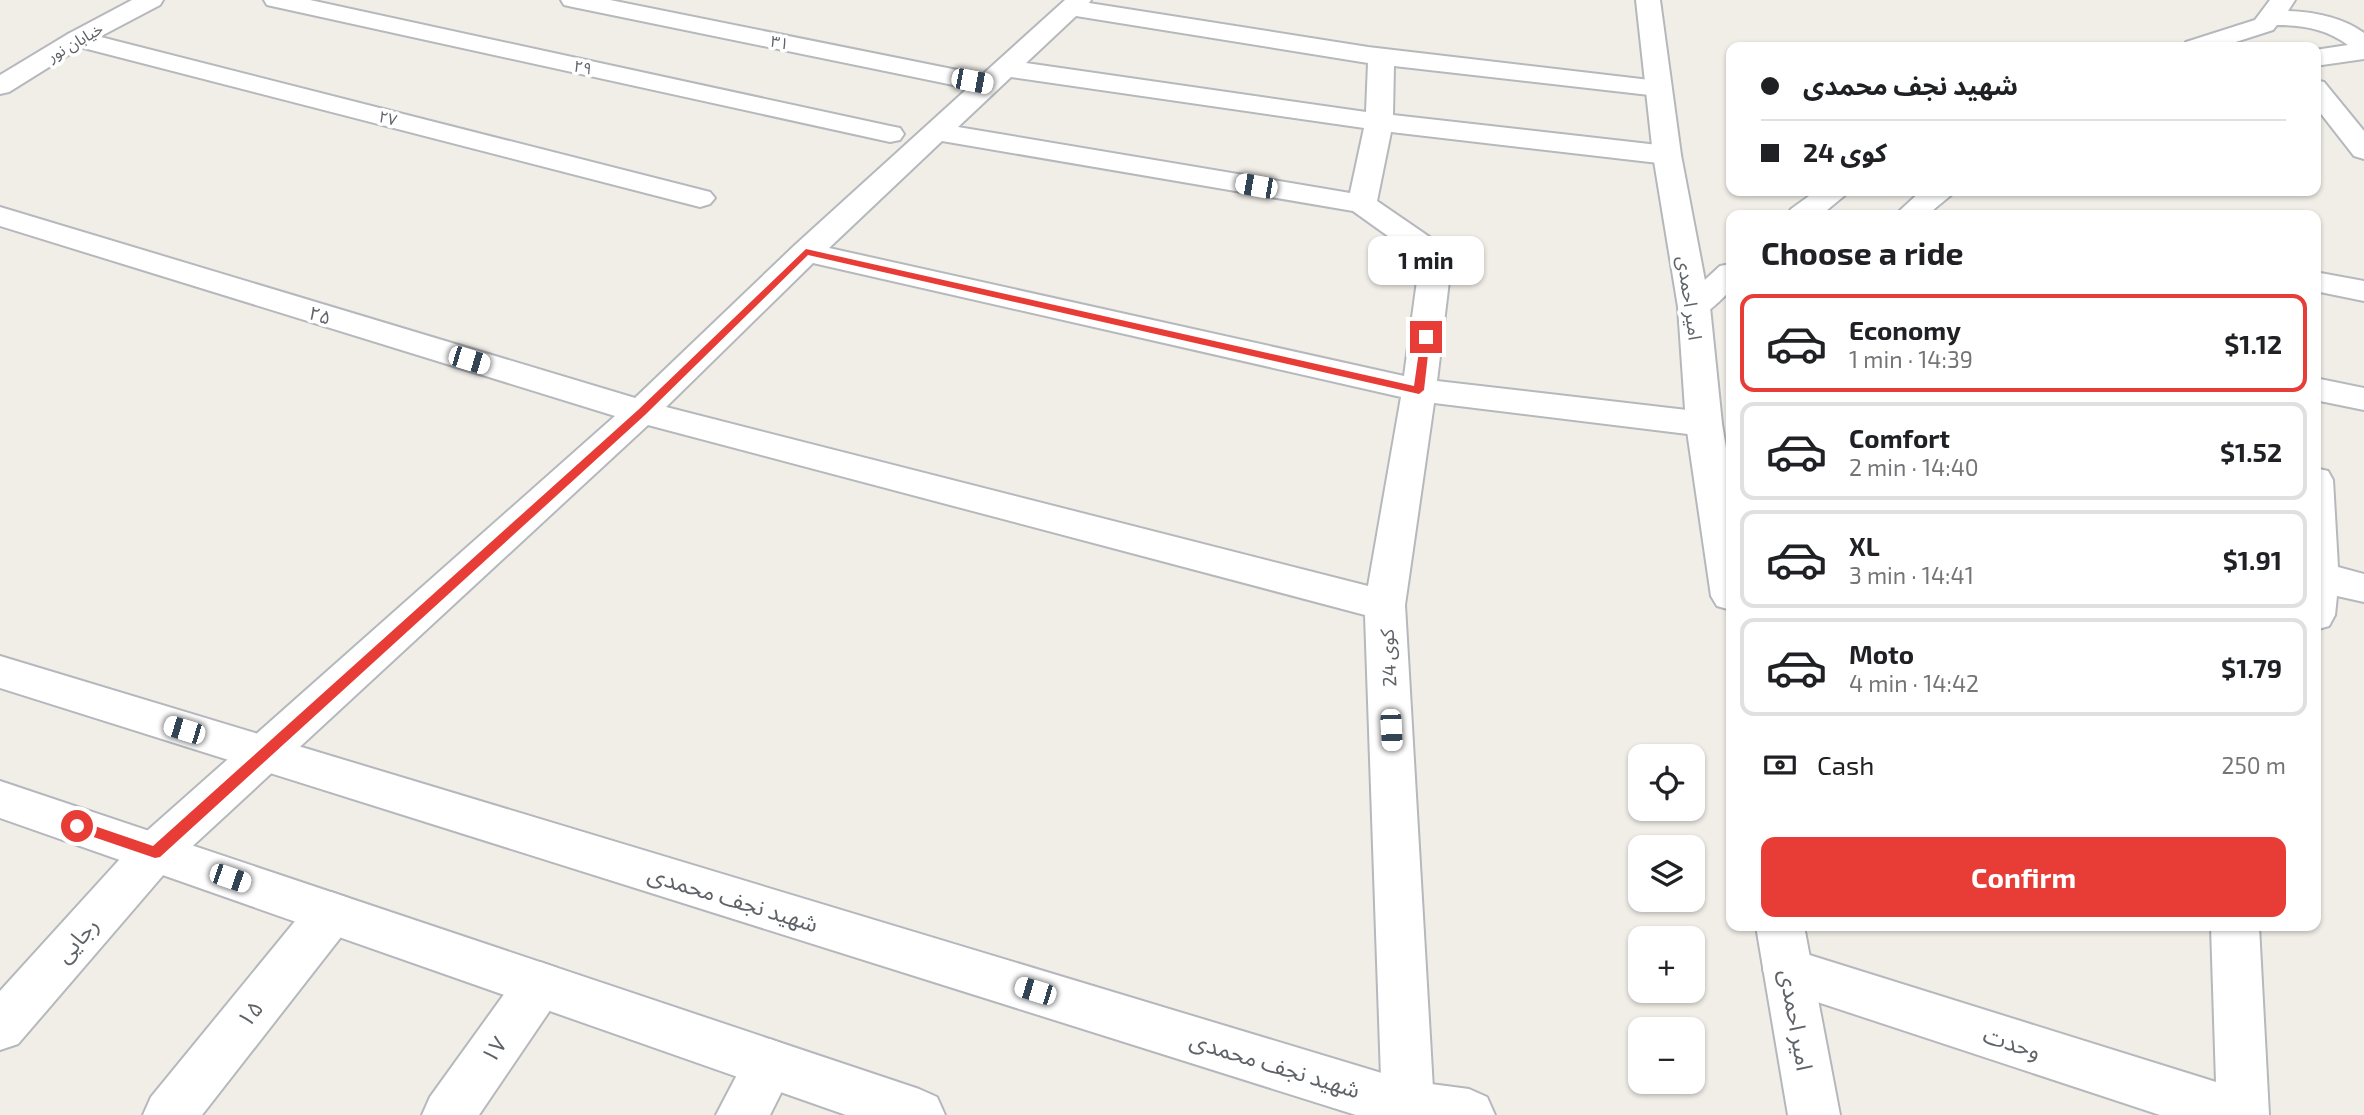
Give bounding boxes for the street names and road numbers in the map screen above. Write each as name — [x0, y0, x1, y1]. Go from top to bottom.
street label: خیابان نور — [43, 18, 107, 66]
street label: ۳۱ — [769, 30, 791, 53]
street label: ۲۹ — [572, 55, 594, 78]
street label: ۲۷ — [377, 106, 399, 129]
street label: امیر احمدی — [1672, 254, 1708, 342]
street label: ۲۵ — [306, 300, 334, 329]
street label: کوی 24 — [1374, 627, 1401, 688]
street label: شهید نجف محمدی — [645, 859, 822, 937]
street label: رجایی — [49, 911, 105, 969]
street label: امیر احمدی — [1773, 967, 1820, 1073]
street label: ۱۵ — [230, 994, 268, 1032]
street label: وحدت — [1980, 1020, 2045, 1065]
street label: شهید نجف محمدی — [1187, 1025, 1364, 1103]
street label: ۱۷ — [474, 1031, 512, 1068]

